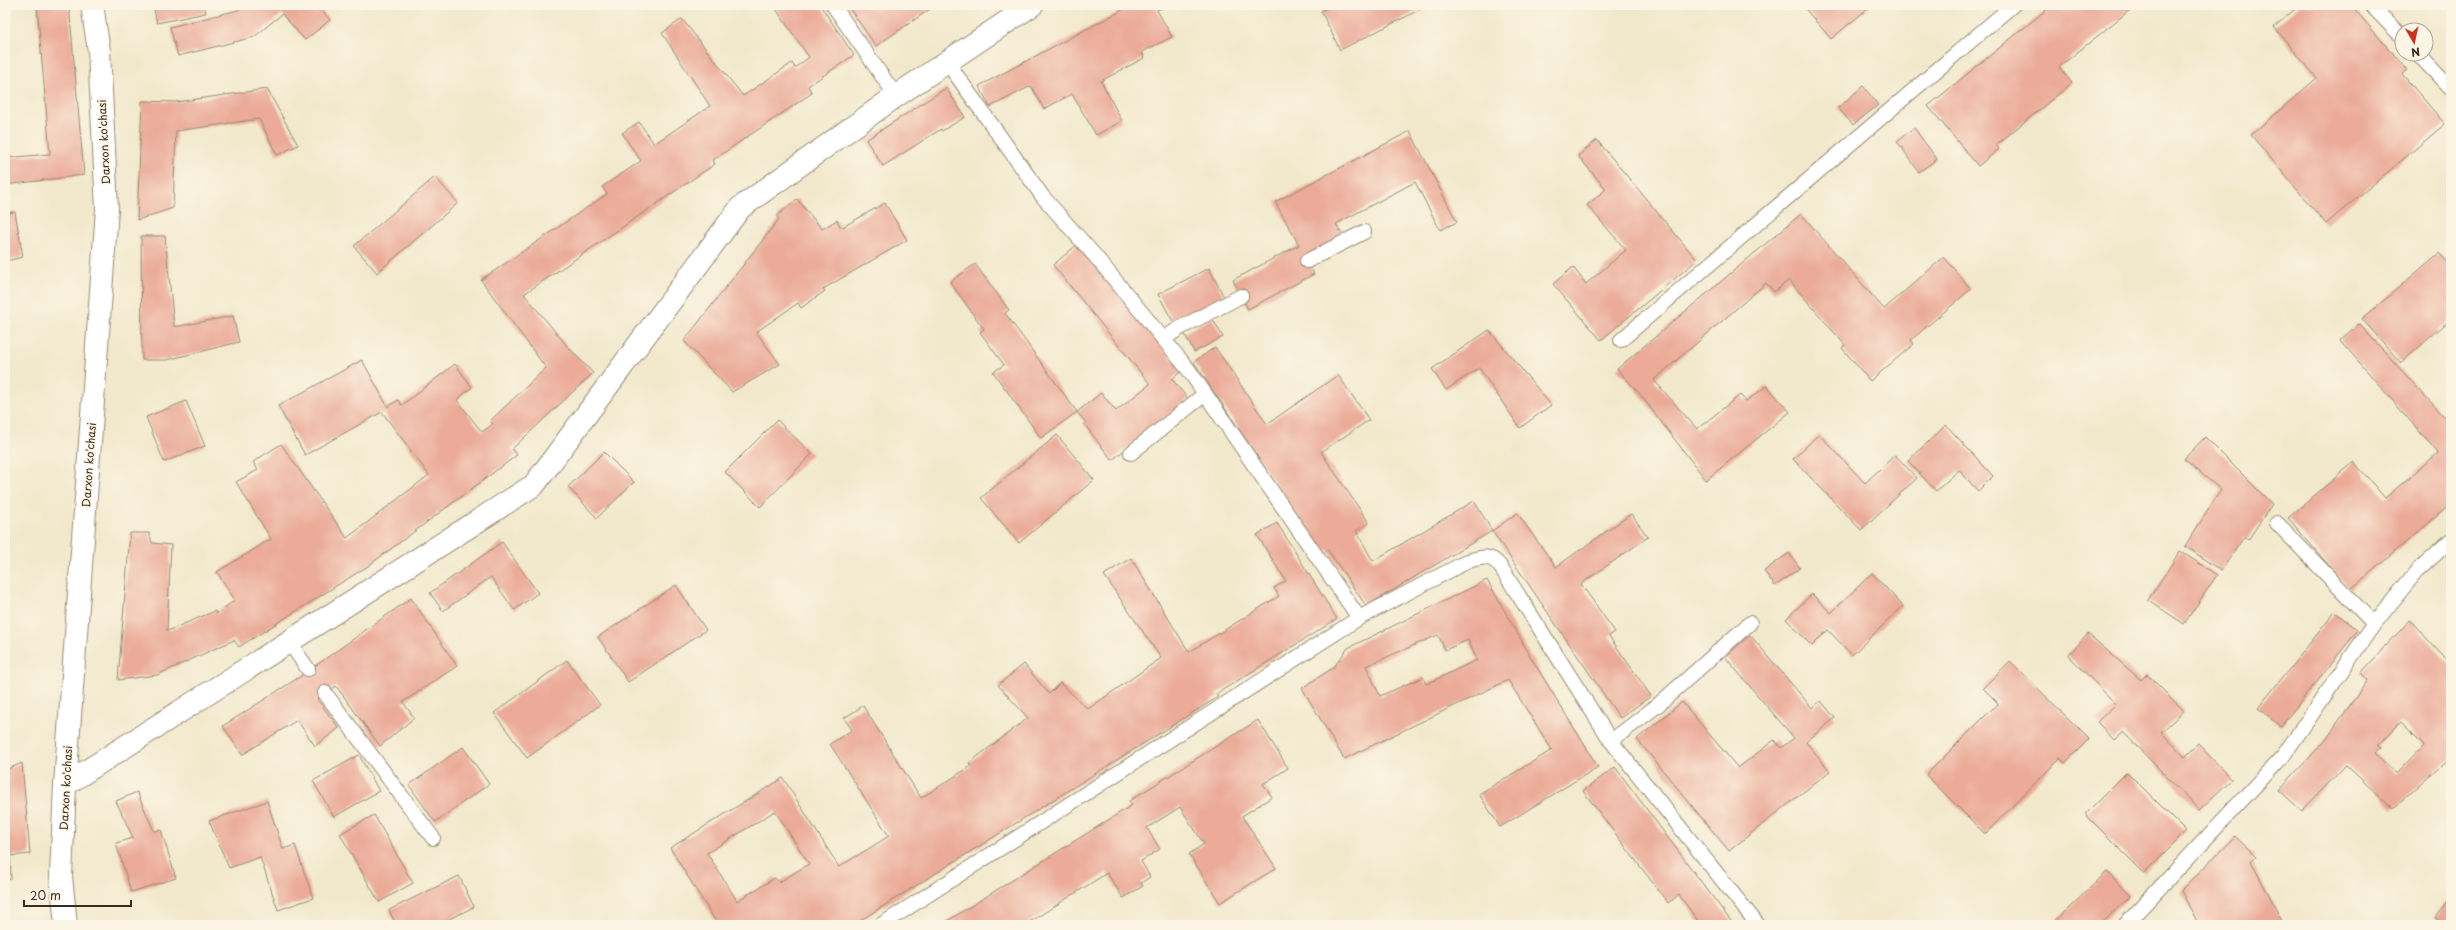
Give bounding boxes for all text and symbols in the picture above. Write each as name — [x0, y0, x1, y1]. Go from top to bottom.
north arrow — [2394, 22, 2434, 62]
text: N — [2410, 43, 2421, 61]
street label: Darxon ko'chasi — [93, 99, 114, 185]
street label: Darxon ko'chasi — [77, 422, 100, 508]
street label: Darxon ko'chasi — [55, 745, 76, 831]
scale bar — [24, 882, 131, 908]
text: 20 m — [30, 886, 61, 904]

